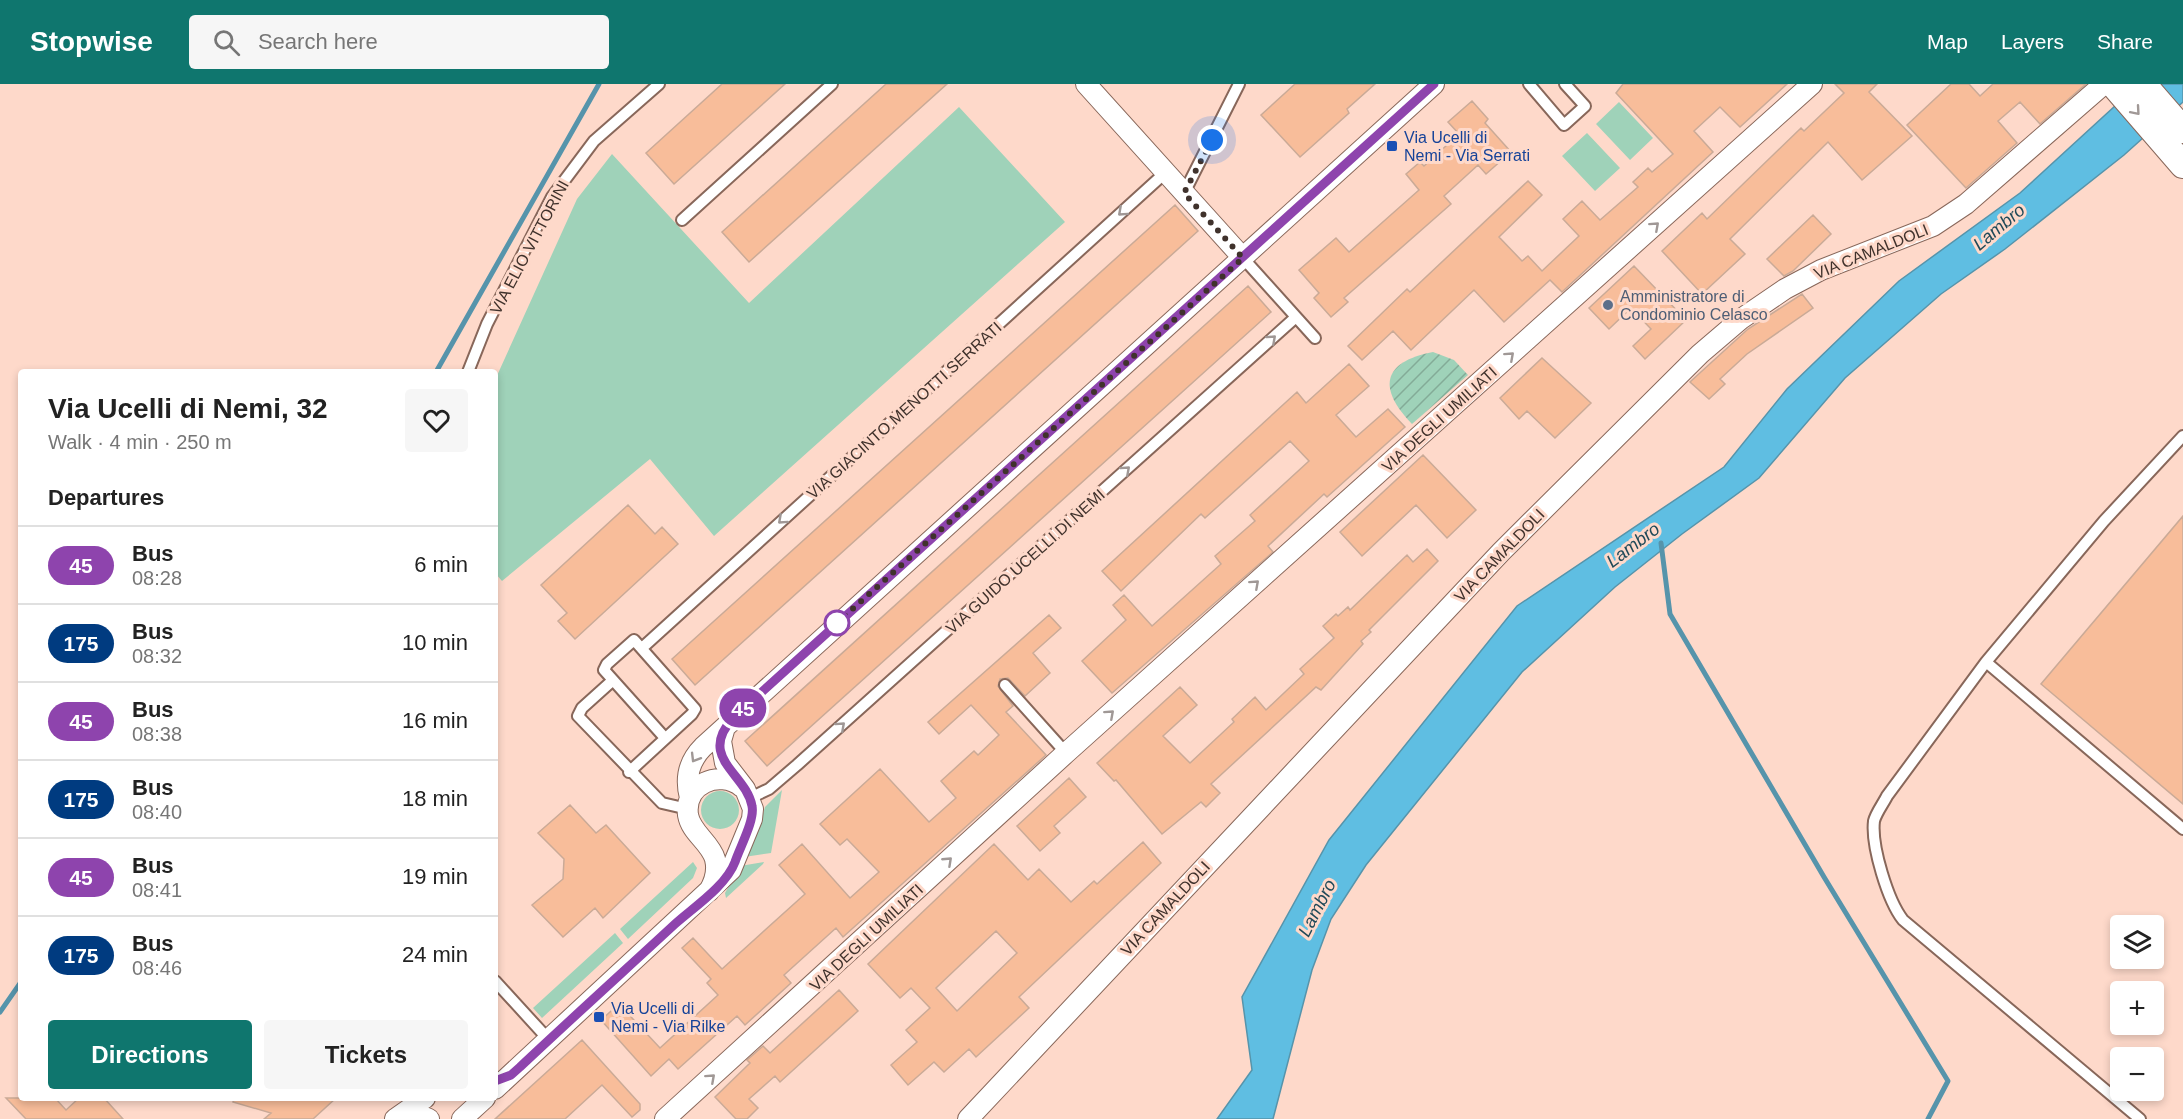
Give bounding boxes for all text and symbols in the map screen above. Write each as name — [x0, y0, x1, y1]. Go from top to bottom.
search box — [189, 15, 609, 69]
text: Stopwise — [30, 26, 153, 57]
icon: search — [210, 26, 243, 59]
text: Search here — [258, 29, 378, 54]
text: Map — [1927, 30, 1968, 53]
text: Layers — [2001, 30, 2064, 53]
text: Share — [2097, 30, 2153, 53]
one-way arrow — [2129, 104, 2140, 114]
your location — [1197, 125, 1227, 155]
place label: Via Ucelli di Nemi - Via Serrati — [1404, 129, 1530, 164]
marker: Via Ucelli di Nemi - Via Serrati — [1385, 139, 1399, 153]
street label: VIA ELIO VITTORINI — [487, 177, 572, 317]
water label: Lambro — [1969, 200, 2029, 254]
one-way arrow — [1118, 205, 1129, 216]
street label: VIA CAMALDOLI — [1812, 221, 1931, 282]
one-way arrow — [1648, 222, 1659, 233]
place label: Amministratore di Condominio Celasco — [1620, 288, 1768, 323]
marker: Amministratore di Condominio Celasco — [1601, 298, 1615, 312]
street label: VIA GIACINTO MENOTTI SERRATI — [804, 319, 1005, 502]
one-way arrow — [1265, 335, 1275, 346]
one-way arrow — [1503, 352, 1513, 363]
street label: VIA DEGLI UMILIATI — [1379, 363, 1500, 475]
button: heart — [405, 389, 468, 452]
text: Via Ucelli di Nemi, 32 — [48, 393, 328, 424]
text: Walk · 4 min · 250 m — [48, 431, 232, 453]
one-way arrow — [1120, 466, 1130, 477]
text: Departures — [48, 485, 164, 510]
street label: VIA GUIDO UCELLI DI NEMI — [943, 486, 1108, 637]
street label: VIA CAMALDOLI — [1451, 506, 1548, 605]
one-way arrow — [778, 513, 789, 524]
water label: Lambro — [1603, 519, 1663, 571]
text: Bus — [132, 541, 174, 566]
text: 6 min — [414, 552, 468, 577]
text: 45 — [69, 554, 93, 577]
text: 08:28 — [132, 567, 182, 589]
one-way arrow — [1248, 580, 1259, 591]
unlabelled marker — [824, 610, 850, 636]
text: Bus — [132, 619, 174, 644]
text: 10 min — [402, 630, 468, 655]
text: 175 — [63, 632, 99, 655]
text: 08:32 — [132, 645, 182, 667]
line badge: 45 — [716, 688, 770, 728]
text: Bus — [132, 697, 174, 722]
text: 45 — [731, 697, 755, 720]
text: 16 min — [402, 708, 468, 733]
text: 45 — [69, 710, 93, 733]
one-way arrow — [1103, 710, 1113, 721]
one-way arrow — [834, 722, 844, 733]
text: 08:38 — [132, 723, 182, 745]
one-way arrow — [691, 752, 703, 762]
text: Bus — [132, 775, 174, 800]
text: 18 min — [402, 786, 468, 811]
text: 175 — [63, 788, 99, 811]
text: 08:40 — [132, 801, 182, 823]
text: Bus — [132, 853, 174, 878]
one-way arrow — [941, 858, 952, 869]
street label: VIA CAMALDOLI — [1118, 858, 1213, 959]
text: 19 min — [402, 864, 468, 889]
text: 45 — [69, 866, 93, 889]
water label: Lambro — [1294, 876, 1340, 940]
text: 08:41 — [132, 879, 182, 901]
street label: VIA DEGLI UMILIATI — [806, 881, 926, 994]
map controls — [2110, 915, 2164, 1101]
button: layers — [2110, 915, 2164, 969]
text: Bus — [132, 931, 174, 956]
text: 24 min — [402, 942, 468, 967]
text: 175 — [63, 944, 99, 967]
text: 08:46 — [132, 957, 182, 979]
button: + — [2110, 981, 2164, 1035]
place label: Via Ucelli di Nemi - Via Rilke — [611, 1000, 726, 1035]
marker: Via Ucelli di Nemi - Via Rilke — [592, 1010, 606, 1024]
button: Directions — [48, 1020, 252, 1089]
button: Tickets — [264, 1020, 468, 1089]
button: − — [2110, 1047, 2164, 1101]
one-way arrow — [704, 1074, 715, 1085]

